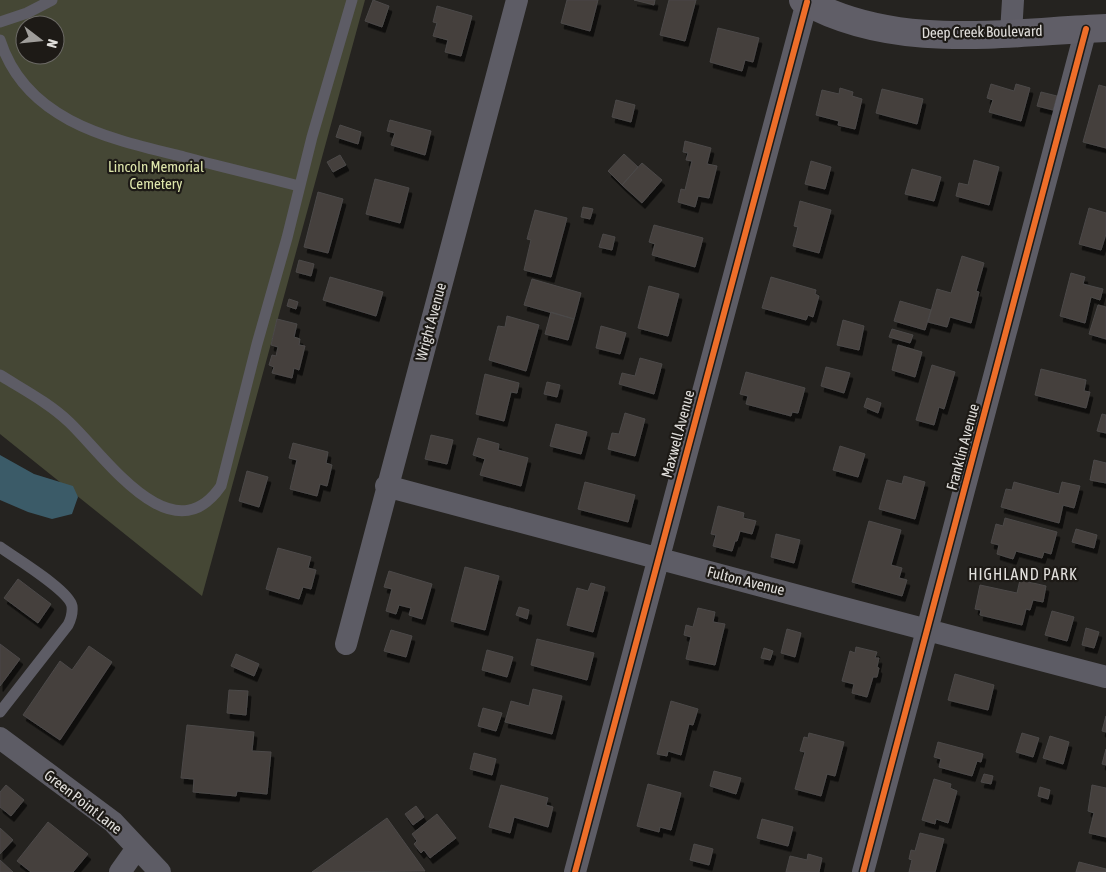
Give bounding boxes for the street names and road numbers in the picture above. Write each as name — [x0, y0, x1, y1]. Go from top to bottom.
street label: Deep Creek Boulevard — [921, 22, 1043, 41]
street label: Wright Avenue — [412, 281, 449, 363]
street label: Maxwell Avenue — [658, 388, 697, 480]
street label: Franklin Avenue — [943, 402, 982, 492]
street label: Fulton Avenue — [706, 563, 787, 598]
street label: Green Point Lane — [41, 766, 126, 837]

